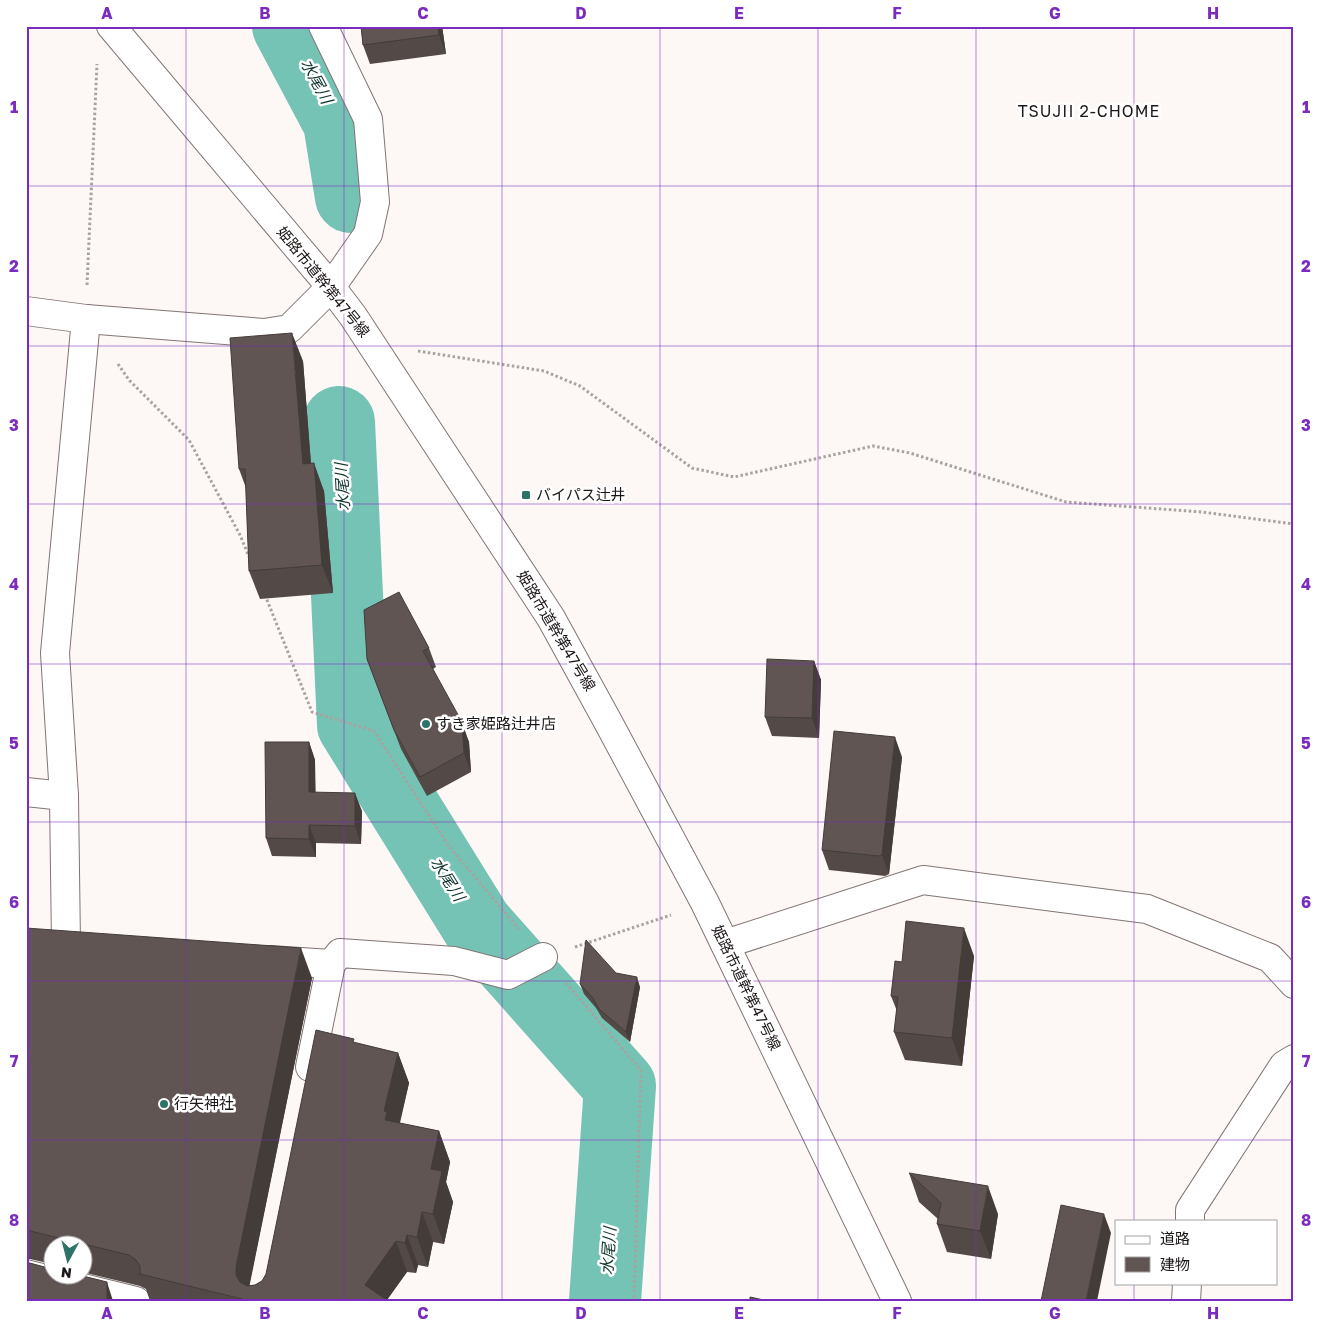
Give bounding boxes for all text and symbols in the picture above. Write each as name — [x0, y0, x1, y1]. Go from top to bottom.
text: A — [101, 3, 113, 23]
text: B — [259, 3, 271, 23]
text: C — [417, 3, 429, 23]
text: D — [575, 3, 587, 23]
text: E — [734, 3, 744, 23]
text: F — [892, 3, 902, 23]
text: G — [1049, 3, 1061, 23]
text: H — [1207, 3, 1219, 23]
water label: 水尾川 — [297, 55, 338, 109]
text: 1 — [10, 97, 18, 117]
text: 1 — [1302, 97, 1310, 117]
district label: TSUJII 2-CHOME — [1018, 101, 1160, 121]
street label: 姫路市道幹第47号線 — [274, 222, 374, 340]
text: 2 — [9, 256, 19, 276]
text: 2 — [1301, 256, 1311, 276]
text: 3 — [9, 415, 19, 435]
text: 3 — [1301, 415, 1311, 435]
water label: 水尾川 — [331, 461, 353, 511]
place label: バイパス辻井 — [536, 485, 626, 503]
marker: バイパス辻井 — [520, 489, 532, 501]
street label: 姫路市道幹第47号線 — [514, 567, 600, 694]
text: 4 — [9, 574, 19, 594]
text: 4 — [1301, 574, 1311, 594]
place label: すき家姫路辻井店 — [436, 714, 556, 732]
marker: すき家姫路辻井店 — [420, 718, 432, 730]
text: 5 — [9, 733, 19, 753]
text: 5 — [1301, 733, 1311, 753]
water label: 水尾川 — [427, 853, 470, 906]
text: 6 — [9, 892, 19, 912]
text: 6 — [1301, 892, 1311, 912]
street label: 姫路市道幹第47号線 — [709, 922, 785, 1053]
text: 7 — [10, 1051, 19, 1071]
text: 7 — [1302, 1051, 1311, 1071]
place label: 行矢神社 — [174, 1094, 234, 1112]
marker: 行矢神社 — [158, 1098, 170, 1110]
text: 8 — [9, 1210, 19, 1230]
text: 8 — [1301, 1210, 1311, 1230]
legend — [1115, 1220, 1278, 1284]
water label: 水尾川 — [596, 1224, 620, 1276]
text: 道路 — [1160, 1229, 1190, 1247]
north arrow — [42, 1234, 92, 1284]
text: 建物 — [1160, 1255, 1190, 1273]
text: N — [60, 1264, 73, 1282]
text: A — [101, 1303, 113, 1323]
text: B — [259, 1303, 271, 1323]
text: C — [417, 1303, 429, 1323]
text: D — [575, 1303, 587, 1323]
text: E — [734, 1303, 744, 1323]
text: F — [892, 1303, 902, 1323]
text: G — [1049, 1303, 1061, 1323]
text: H — [1207, 1303, 1219, 1323]

